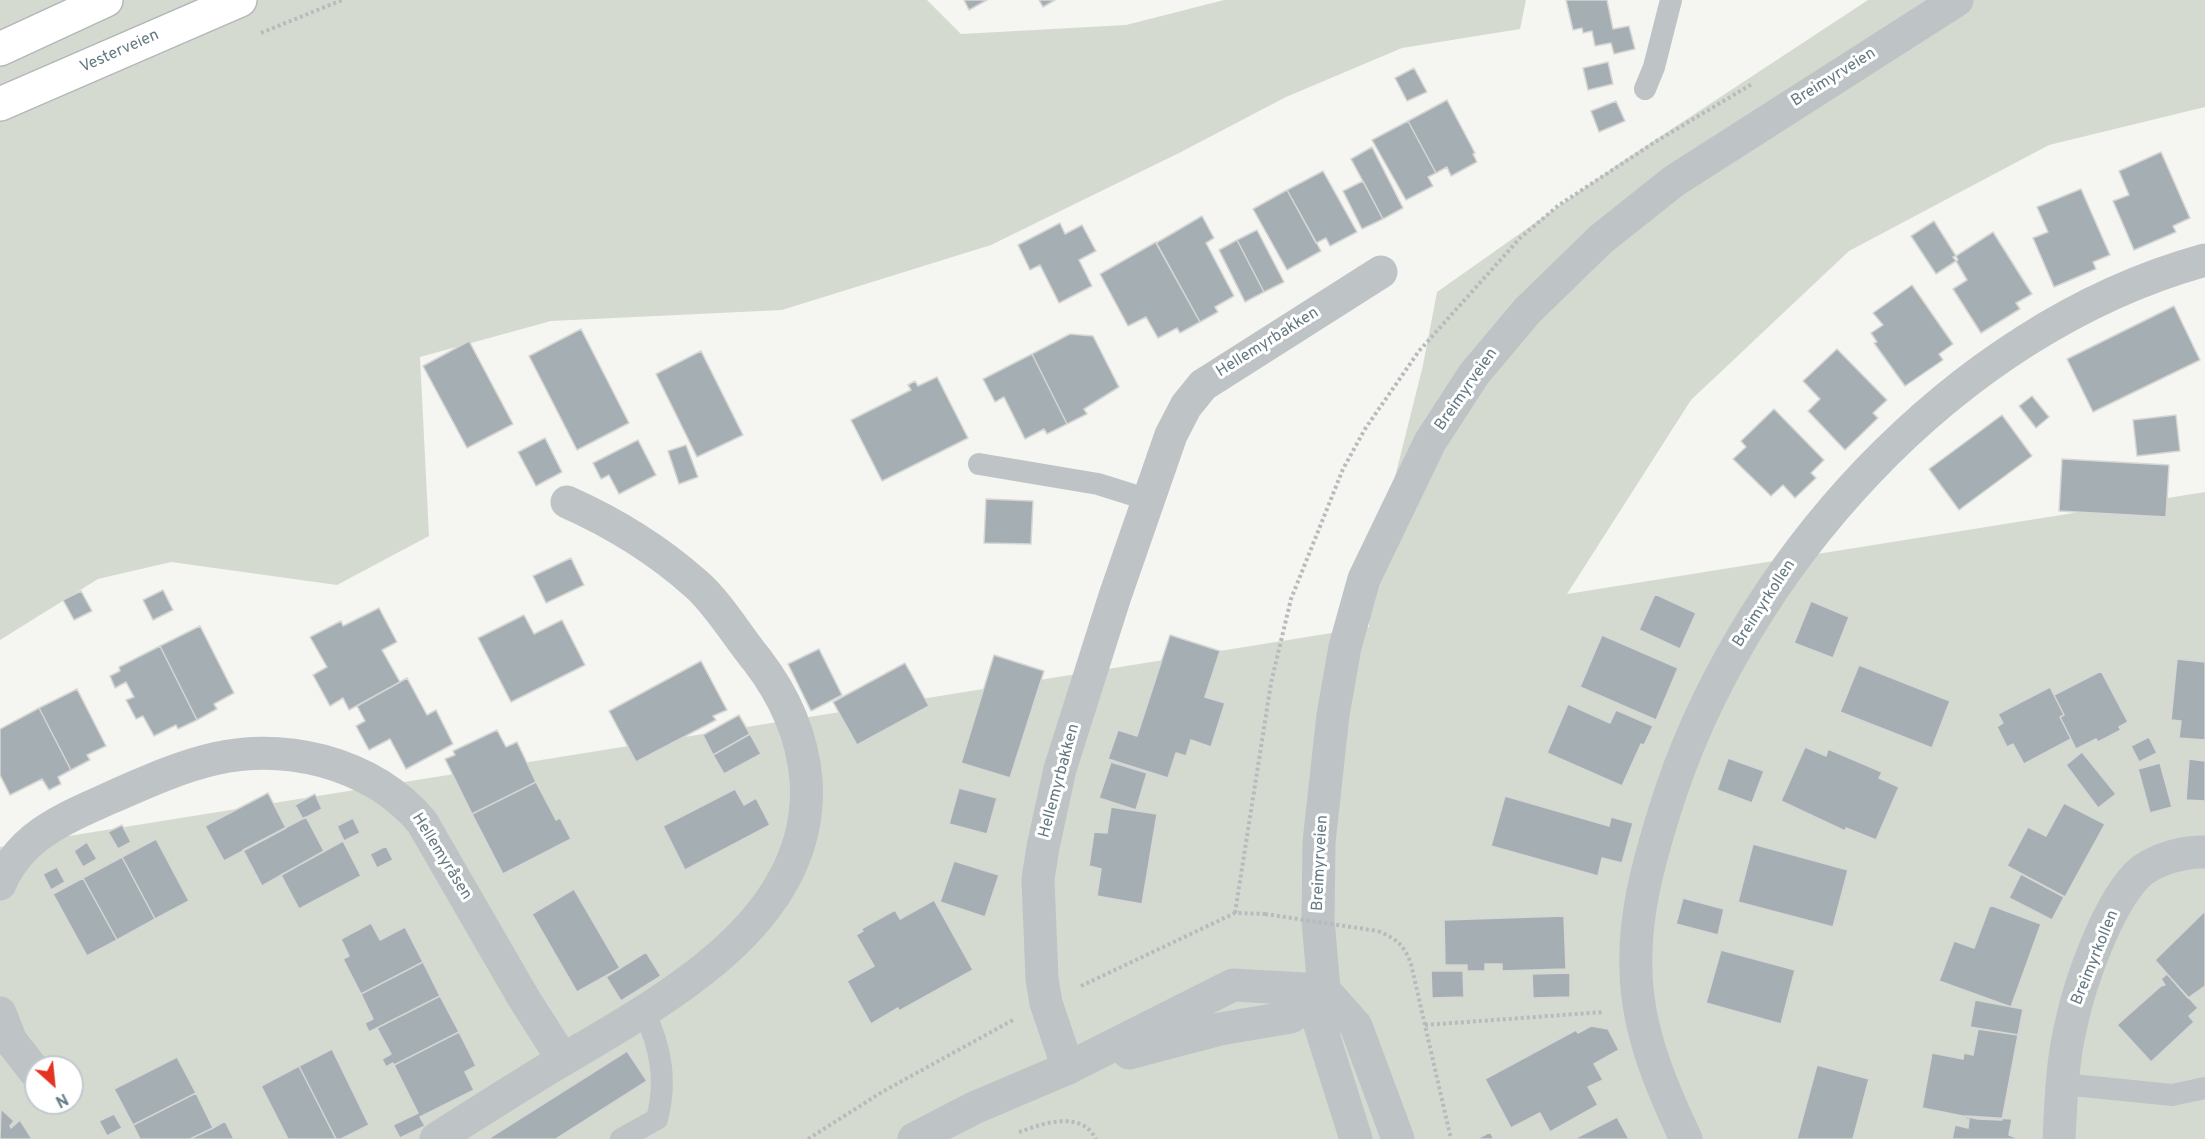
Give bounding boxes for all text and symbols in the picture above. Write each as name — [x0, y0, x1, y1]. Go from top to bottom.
street label: Vesterveien — [78, 26, 162, 78]
street label: Breimyrveien — [1788, 44, 1880, 112]
street label: Hellemyrbakken — [1213, 304, 1323, 382]
street label: Breimyrveien — [1432, 345, 1502, 435]
street label: Breimyrkollen — [1730, 557, 1800, 651]
street label: Hellemyrbakken — [1036, 722, 1084, 840]
street label: Hellemyråsen — [407, 810, 475, 904]
street label: Breimyrveien — [1309, 815, 1333, 911]
street label: Breimyrkollen — [2068, 908, 2124, 1008]
north arrow — [24, 1055, 84, 1115]
text: N — [52, 1088, 71, 1111]

